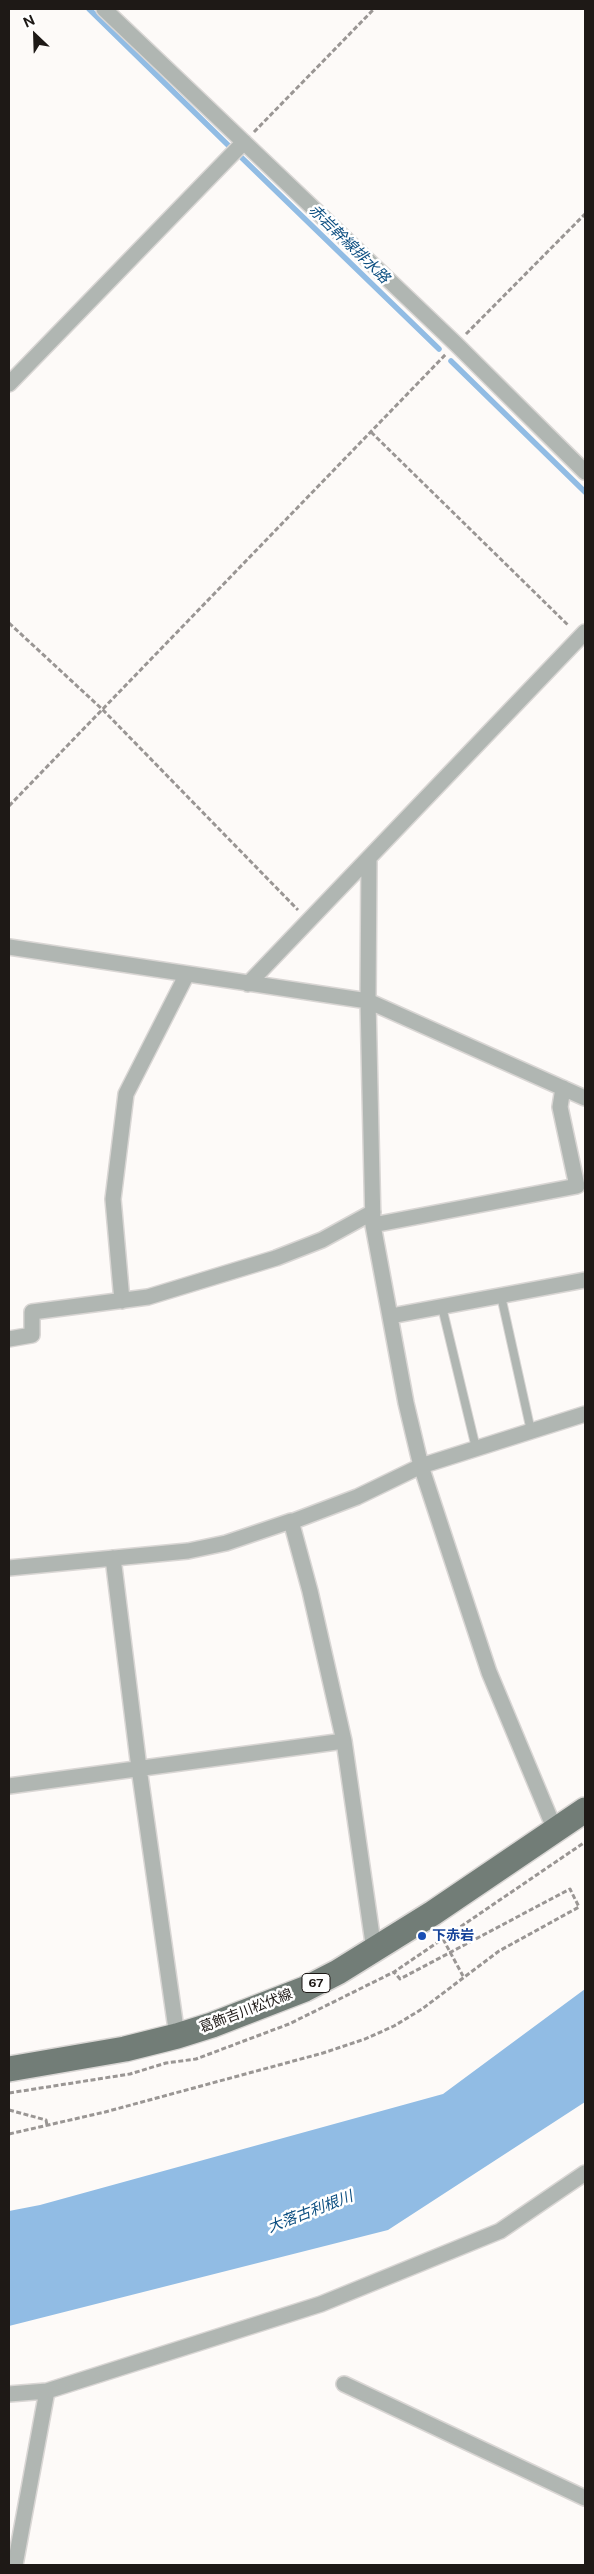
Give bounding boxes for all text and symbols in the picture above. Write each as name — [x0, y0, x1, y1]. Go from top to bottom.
north arrow — [10, 10, 60, 60]
text: N — [21, 12, 37, 31]
water label: 赤岩幹線排水路 — [305, 201, 393, 287]
place label: 下赤岩 — [432, 1928, 474, 1944]
marker: 下赤岩 — [416, 1930, 428, 1942]
road number: 67 — [302, 1974, 330, 1992]
street label: 葛飾吉川松伏線 — [197, 1986, 295, 2036]
water label: 大落古利根川 — [265, 2187, 355, 2237]

